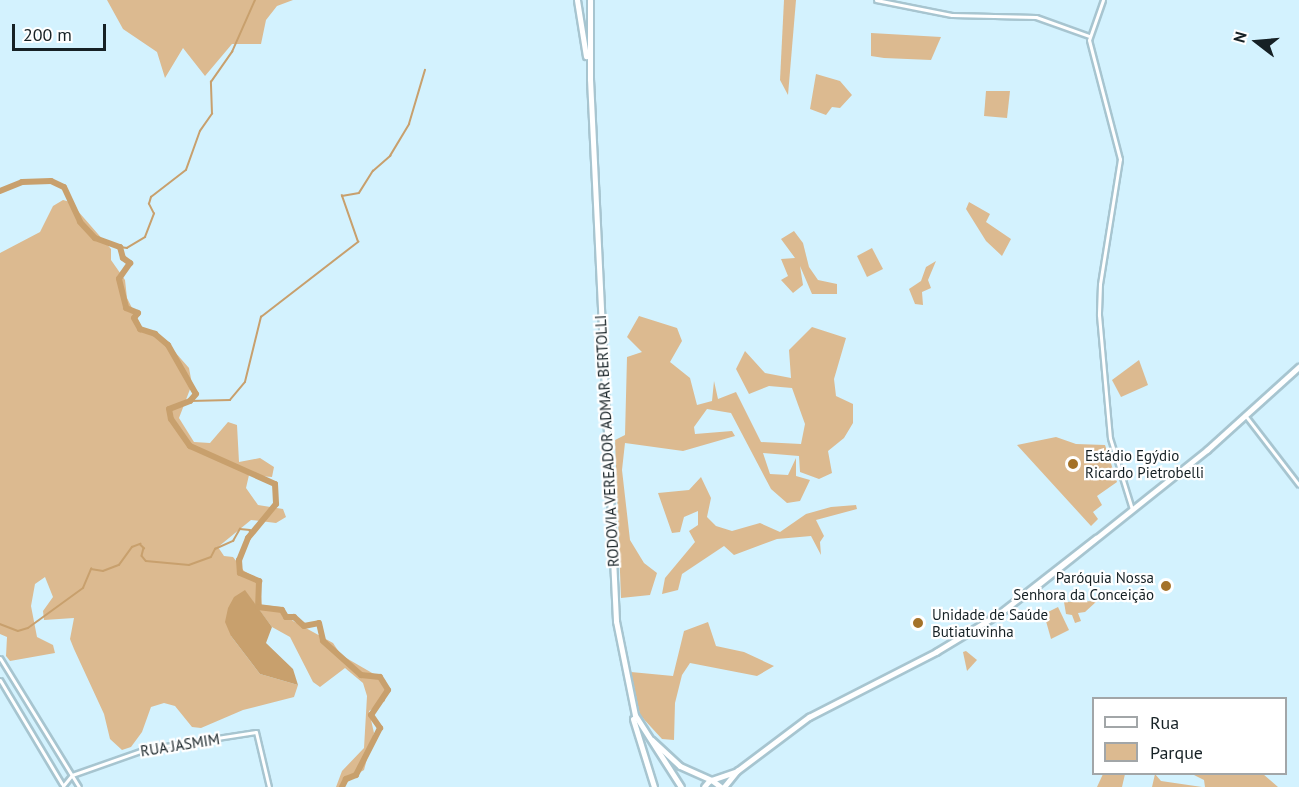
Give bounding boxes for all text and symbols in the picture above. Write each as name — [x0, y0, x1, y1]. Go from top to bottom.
scale bar — [15, 12, 110, 50]
north arrow — [1227, 12, 1287, 72]
text: 200 m — [23, 23, 72, 46]
text: N — [1229, 29, 1251, 45]
street label: RODOVIA VEREADOR ADMAR BERTOLLI — [591, 314, 623, 568]
place label: Estádio Egýdio Ricardo Pietrobelli — [1085, 446, 1204, 481]
marker: Estádio Egýdio Ricardo Pietrobelli — [1066, 457, 1080, 471]
place label: Paróquia Nossa Senhora da Conceição — [1013, 568, 1154, 603]
marker: Paróquia Nossa Senhora da Conceição — [1159, 579, 1173, 593]
place label: Unidade de Saúde Butiatuvinha — [932, 605, 1048, 640]
marker: Unidade de Saúde Butiatuvinha — [909, 614, 927, 632]
legend — [1092, 697, 1287, 775]
text: Rua — [1150, 711, 1179, 734]
street label: RUA JASMIM — [139, 730, 221, 760]
text: Parque — [1150, 741, 1203, 764]

